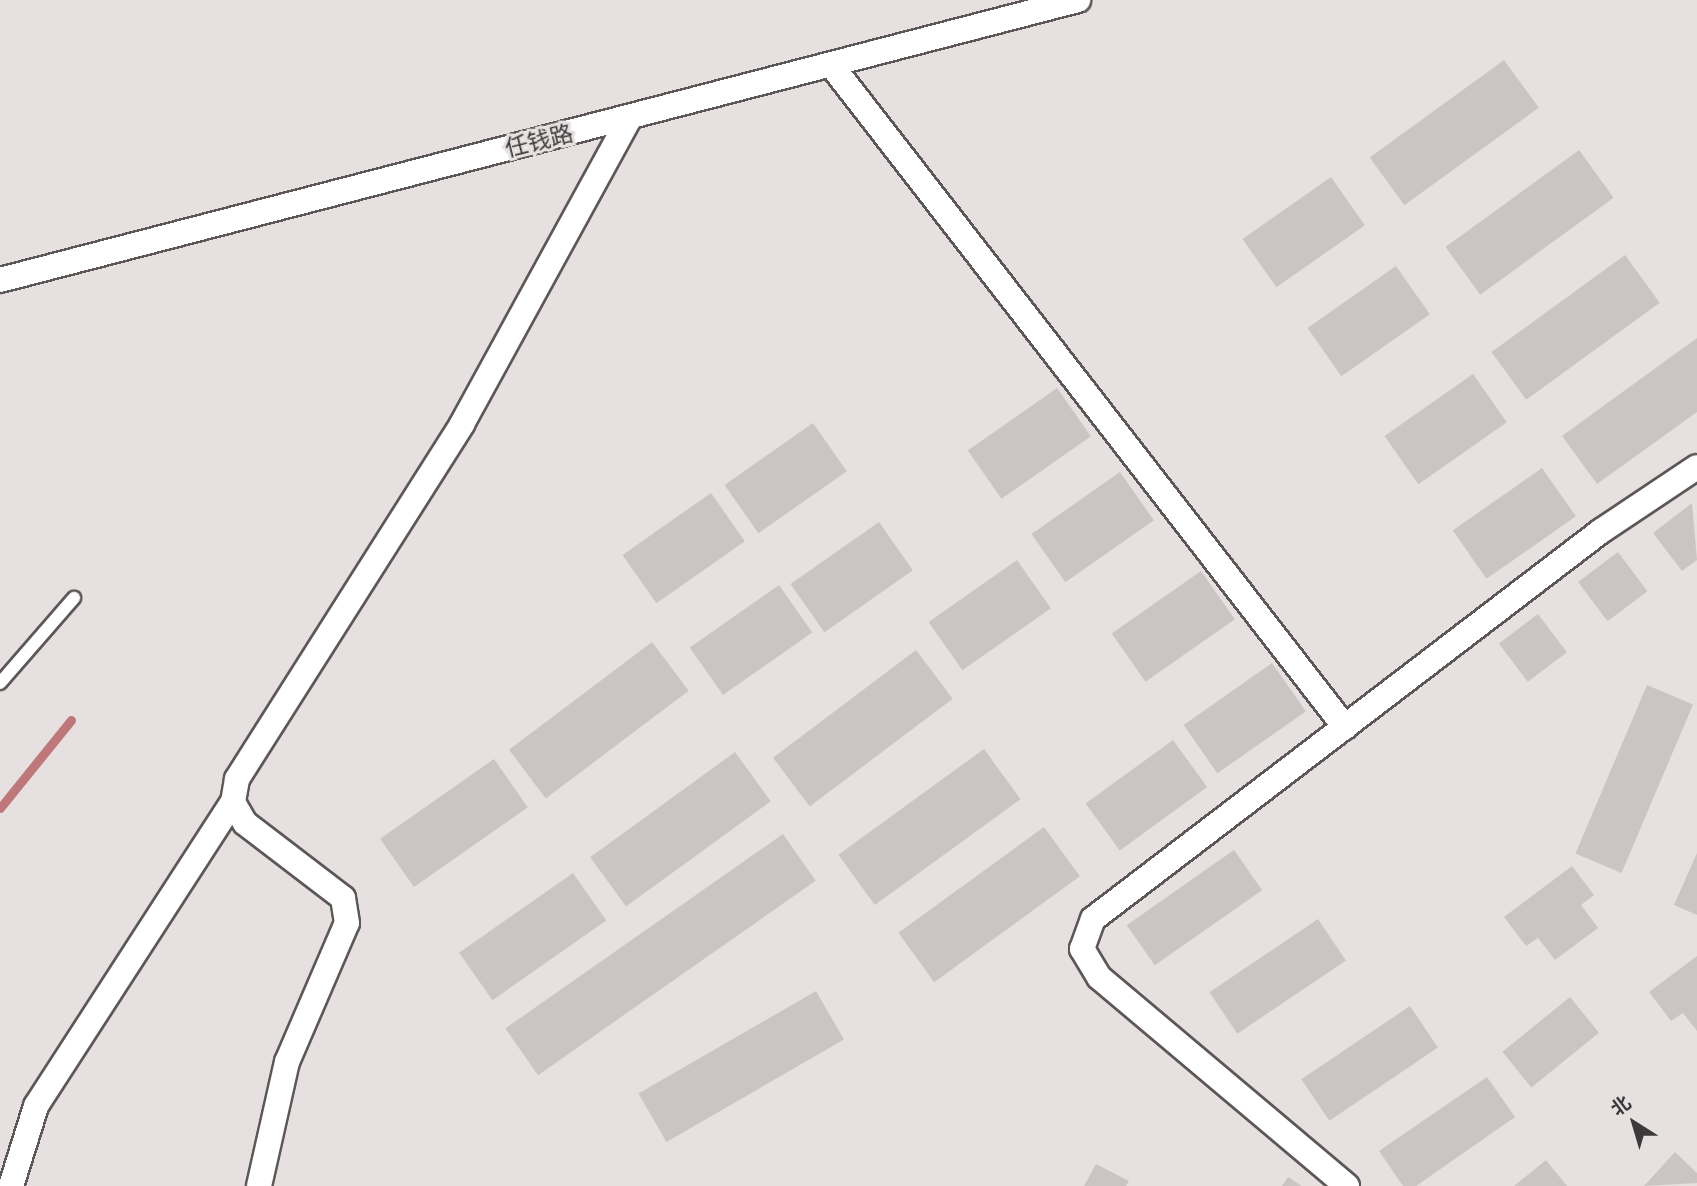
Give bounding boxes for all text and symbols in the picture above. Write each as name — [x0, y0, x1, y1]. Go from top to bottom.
street label: 任钱路 — [502, 119, 576, 163]
north arrow — [1599, 1088, 1669, 1158]
text: 北 — [1606, 1090, 1636, 1122]

